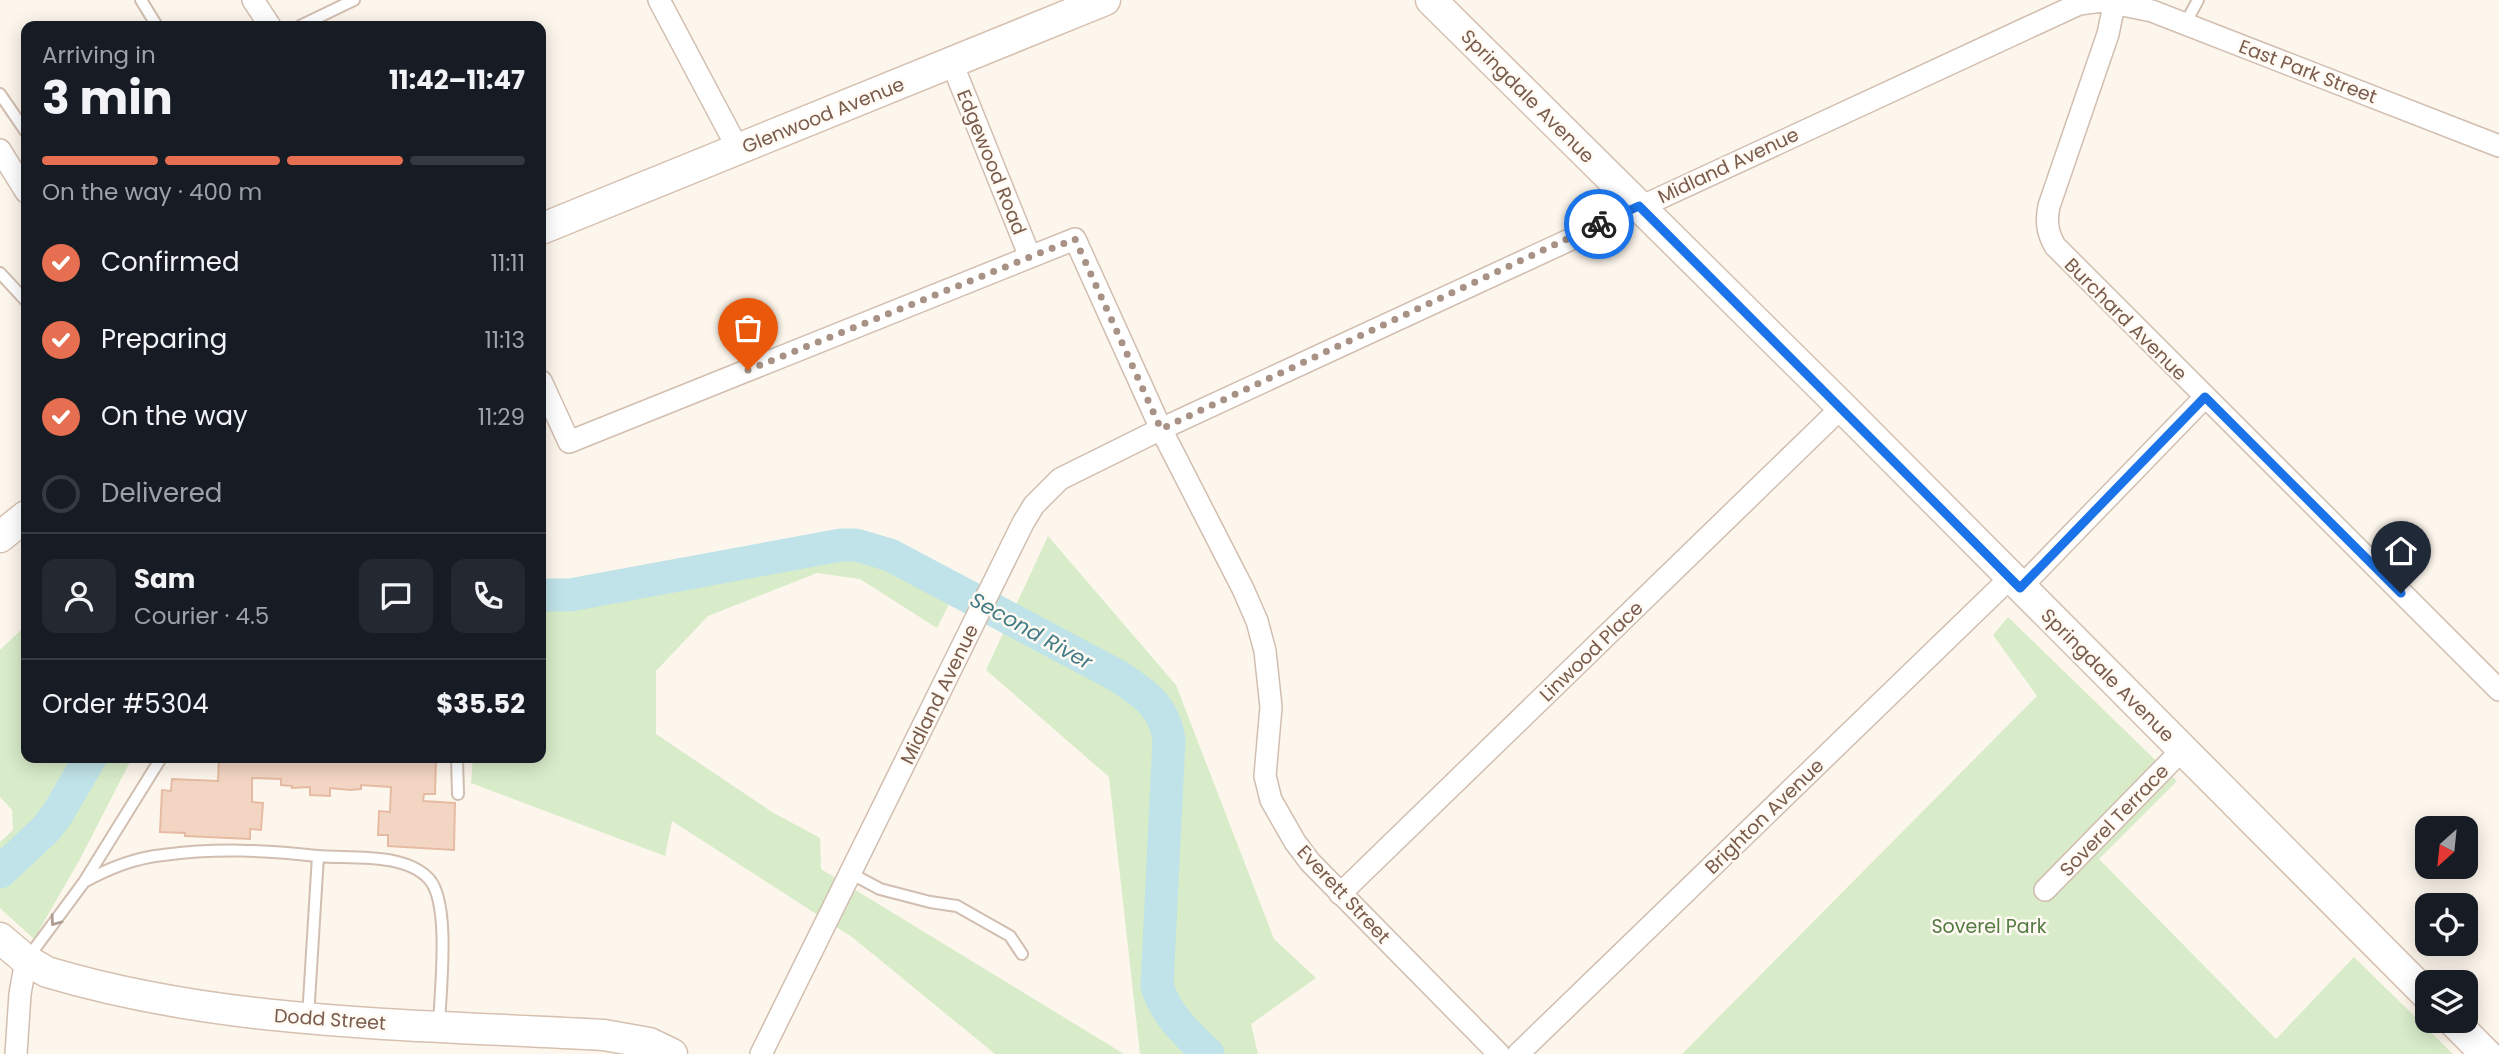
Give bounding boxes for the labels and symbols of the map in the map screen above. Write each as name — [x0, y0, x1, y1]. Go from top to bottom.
street label: Springdale Avenue — [1455, 23, 1601, 169]
street label: East Park Street — [2235, 33, 2381, 110]
street label: Glenwood Avenue — [738, 71, 908, 160]
street label: Edgewood Road — [950, 86, 1033, 239]
street label: Midland Avenue — [1653, 121, 1803, 210]
courier — [1564, 189, 1634, 259]
street label: Burchard Avenue — [2058, 252, 2193, 387]
pin — [718, 298, 778, 370]
pin — [2371, 521, 2431, 593]
water label: Second River — [965, 585, 1099, 677]
street label: Linwood Place — [1534, 595, 1649, 708]
street label: Springdale Avenue — [2035, 602, 2181, 748]
street label: Midland Avenue — [894, 620, 985, 769]
street label: Brighton Avenue — [1699, 752, 1830, 880]
street label: Soverel Terrace — [2054, 758, 2175, 883]
north arrow — [2415, 816, 2478, 878]
street label: Everett Street — [1291, 839, 1396, 950]
one-way arrow — [50, 913, 63, 926]
park label: Soverel Park — [1931, 913, 2047, 940]
street label: Dodd Street — [273, 1002, 387, 1037]

